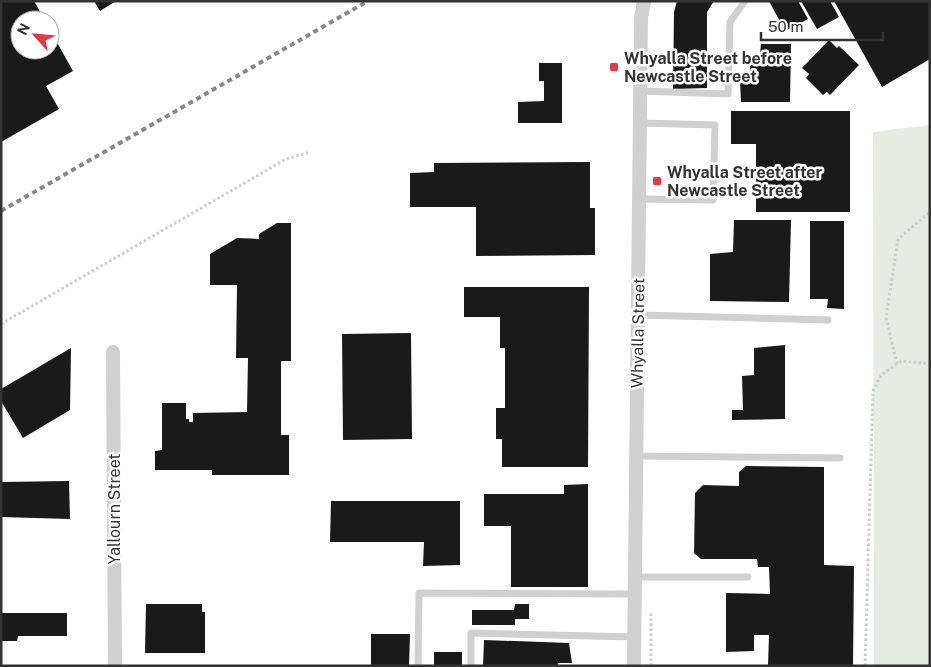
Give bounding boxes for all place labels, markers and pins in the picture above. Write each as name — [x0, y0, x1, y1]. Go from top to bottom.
place label: Whyalla Street before Newcastle Street — [624, 49, 792, 86]
marker: Whyalla Street before Newcastle Street — [608, 61, 620, 73]
place label: Whyalla Street after Newcastle Street — [667, 163, 823, 200]
marker: Whyalla Street after Newcastle Street — [651, 175, 663, 187]

